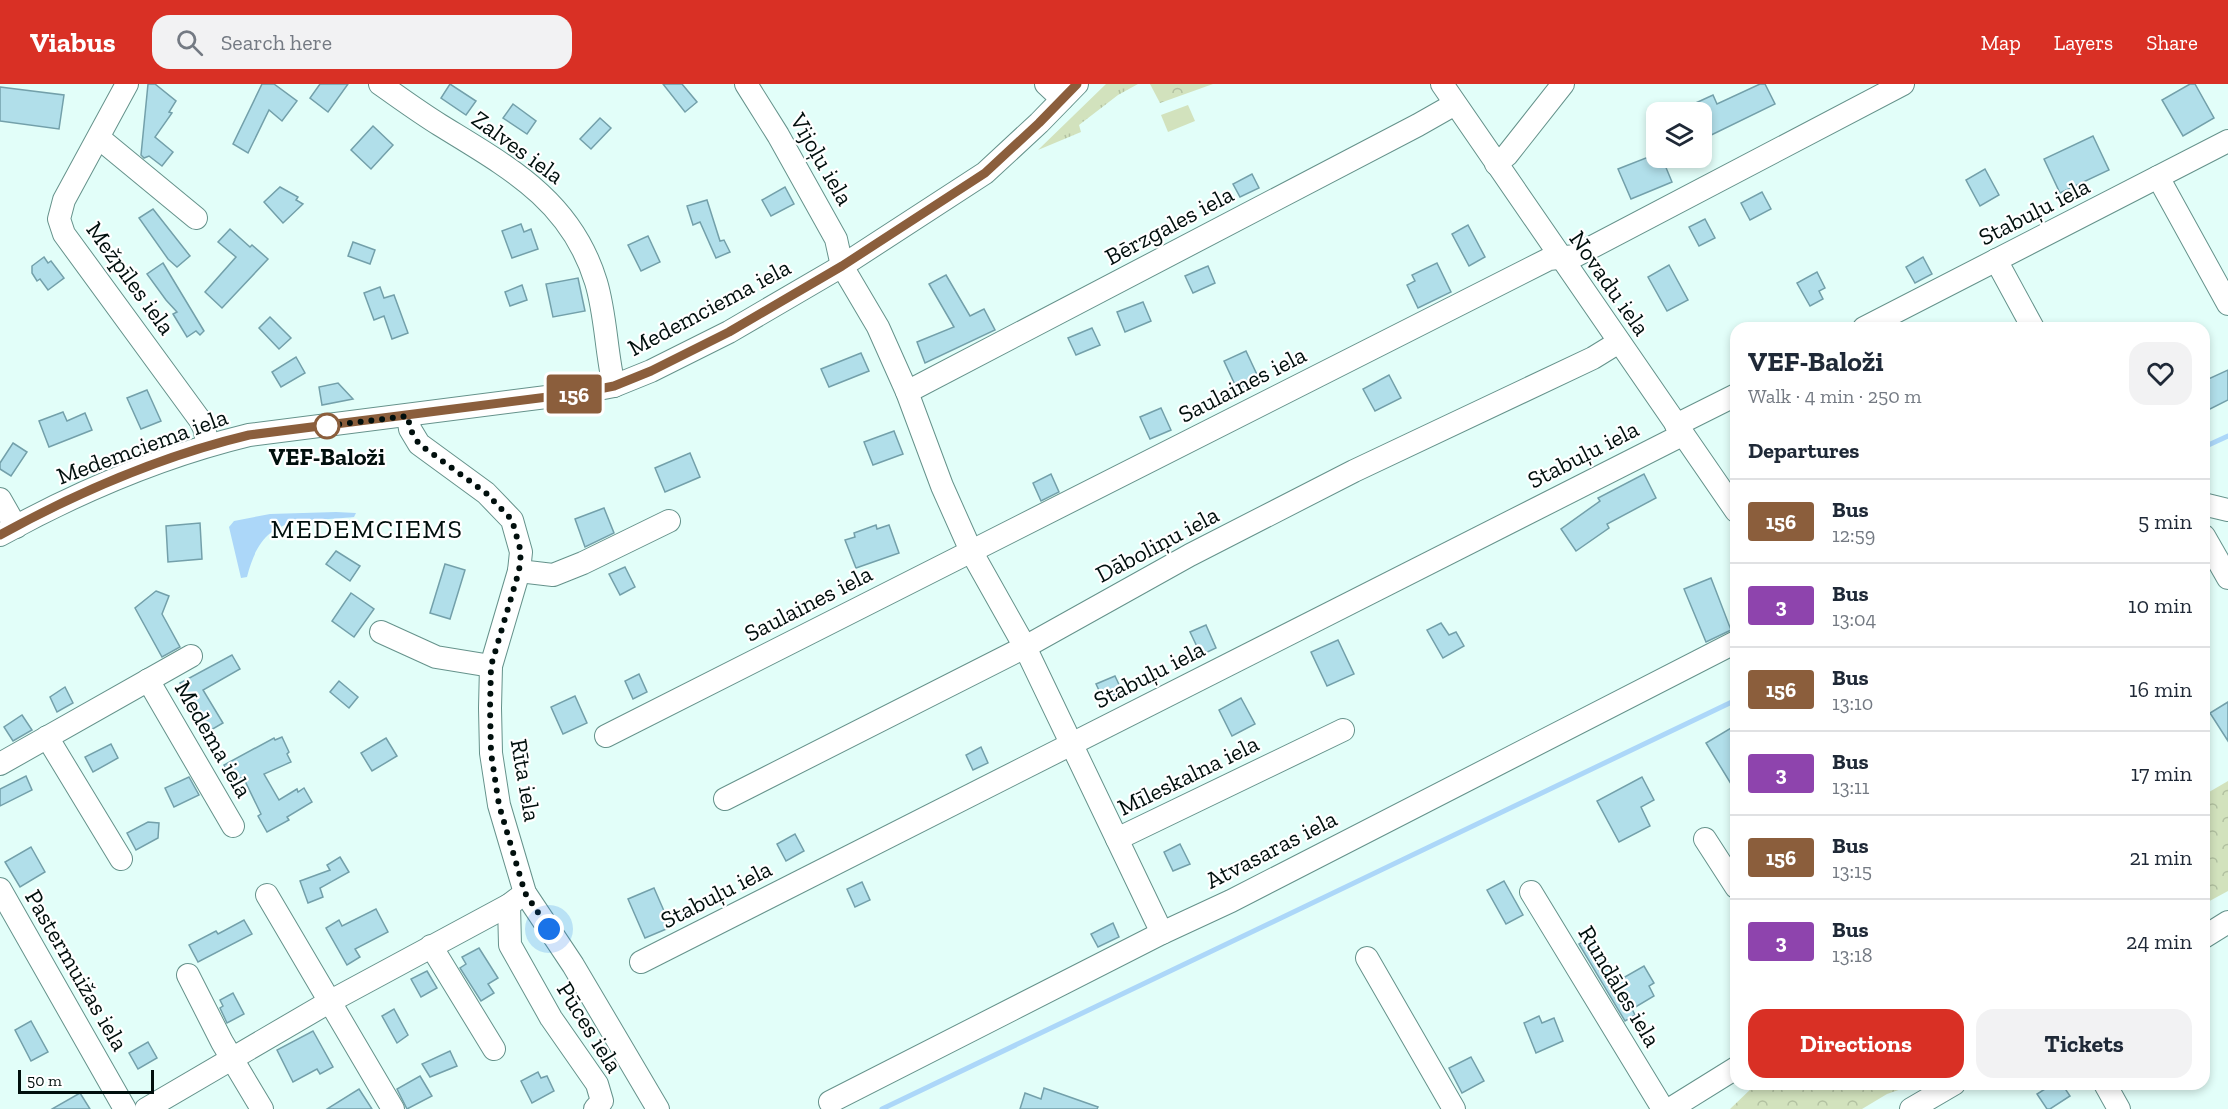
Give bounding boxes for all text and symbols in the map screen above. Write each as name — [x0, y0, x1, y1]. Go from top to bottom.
search box — [152, 15, 572, 69]
text: Viabus — [30, 26, 116, 59]
icon: search — [173, 26, 206, 59]
text: Search here — [221, 29, 332, 56]
text: Map — [1981, 30, 2021, 55]
text: Layers — [2054, 30, 2113, 55]
text: Share — [2146, 30, 2198, 55]
map controls — [1646, 102, 1712, 168]
button: layers — [1646, 102, 1712, 168]
street label: Zalves iela — [466, 104, 570, 190]
street label: Vijoļu iela — [784, 107, 860, 211]
street label: Stabuļu iela — [1974, 170, 2095, 251]
street label: Bērzgales iela — [1100, 179, 1239, 271]
street label: Mežpīles iela — [80, 216, 182, 340]
street label: Novadu iela — [1563, 225, 1657, 341]
street label: Medemciema iela — [623, 252, 796, 362]
street label: Saulaines iela — [1173, 339, 1311, 429]
button: heart — [2129, 342, 2192, 405]
text: VEF-Baloži — [1748, 345, 1884, 378]
line badge: 156 — [540, 374, 608, 414]
text: 156 — [559, 382, 589, 407]
text: Walk · 4 min · 250 m — [1748, 384, 1922, 408]
street label: Medemciema iela — [53, 401, 232, 490]
marker: VEF-Baloži — [314, 413, 340, 439]
street label: Stabuļu iela — [1523, 413, 1644, 494]
text: Departures — [1748, 437, 1859, 464]
place label: VEF-Baloži — [269, 442, 385, 471]
text: Bus — [1832, 496, 1869, 523]
street label: Dāboliņu iela — [1090, 499, 1224, 589]
text: 5 min — [2138, 508, 2192, 535]
text: 156 — [1766, 509, 1796, 534]
district label: MEDEMCIEMS — [271, 513, 463, 545]
text: 12:59 — [1832, 523, 1875, 547]
street label: Saulaines iela — [739, 558, 877, 648]
text: Bus — [1832, 580, 1869, 607]
text: 10 min — [2128, 592, 2192, 619]
text: 3 — [1775, 593, 1787, 618]
text: 13:04 — [1832, 607, 1876, 631]
street label: Stabuļu iela — [1089, 633, 1210, 714]
text: Bus — [1832, 664, 1869, 691]
street label: Medema iela — [169, 675, 259, 803]
text: 16 min — [2129, 676, 2192, 703]
text: 156 — [1766, 677, 1796, 702]
text: 13:10 — [1832, 691, 1873, 715]
street label: Mīleskalna iela — [1113, 728, 1264, 822]
street label: Rīta iela — [504, 736, 548, 824]
text: Bus — [1832, 748, 1869, 775]
text: 17 min — [2131, 760, 2192, 787]
text: 3 — [1775, 761, 1787, 786]
text: 13:11 — [1832, 775, 1869, 799]
street label: Atvasaras iela — [1200, 803, 1342, 895]
text: Bus — [1832, 832, 1869, 859]
text: 21 min — [2129, 844, 2192, 871]
text: 156 — [1766, 845, 1796, 870]
street label: Stabuļu iela — [656, 853, 777, 934]
text: 13:15 — [1832, 859, 1872, 883]
street label: Pastermuižas iela — [19, 884, 135, 1056]
your location — [534, 914, 564, 944]
text: Bus — [1832, 916, 1869, 943]
street label: Rundāles iela — [1572, 920, 1668, 1052]
text: 24 min — [2126, 928, 2192, 955]
text: 3 — [1775, 929, 1787, 954]
text: 13:18 — [1832, 943, 1872, 967]
street label: Pūces iela — [551, 976, 629, 1078]
button: Directions — [1748, 1009, 1964, 1078]
button: Tickets — [1976, 1009, 2192, 1078]
scale bar — [18, 1067, 154, 1094]
text: 50 m — [27, 1071, 62, 1090]

